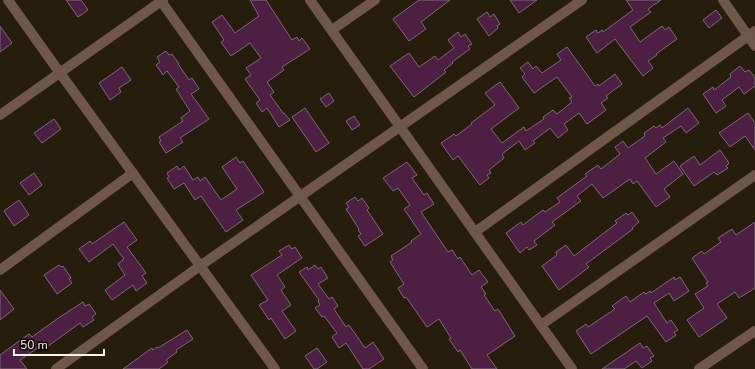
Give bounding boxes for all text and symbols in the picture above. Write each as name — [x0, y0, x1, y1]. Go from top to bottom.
scale bar — [14, 331, 104, 357]
text: 50 m — [20, 337, 48, 353]

